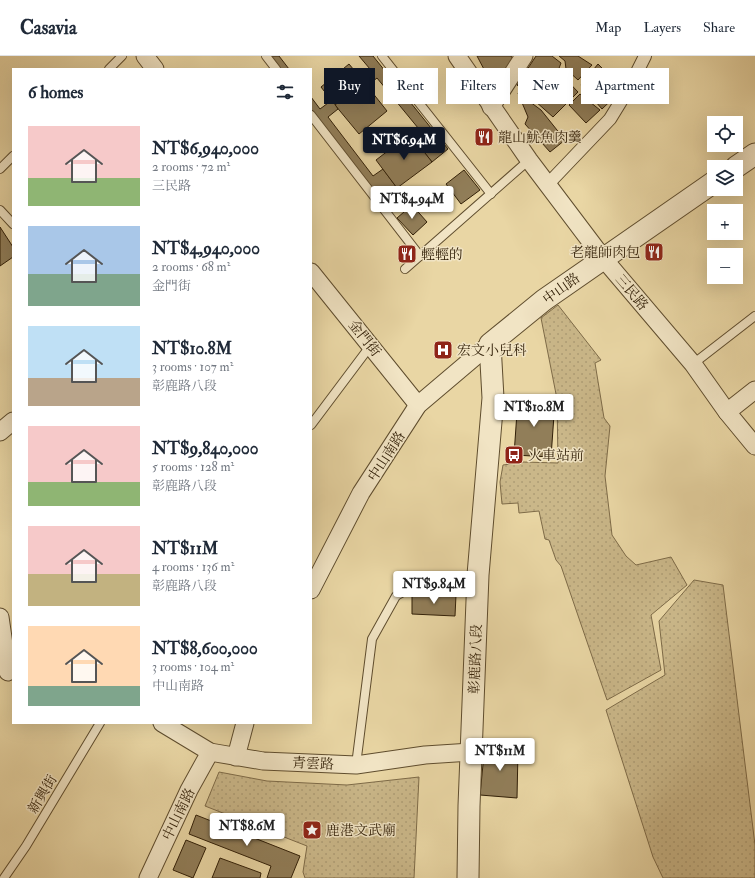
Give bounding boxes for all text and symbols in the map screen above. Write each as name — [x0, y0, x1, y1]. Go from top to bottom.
text: Casavia — [20, 16, 77, 40]
text: Map — [595, 19, 621, 36]
text: Layers — [643, 19, 681, 36]
text: Share — [703, 19, 735, 36]
chip: Buy — [324, 68, 375, 104]
chip: Rent — [383, 68, 438, 104]
chip: Filters — [446, 68, 510, 104]
chip: New — [518, 68, 573, 104]
chip: Apartment — [581, 68, 669, 104]
icon: filters — [274, 81, 296, 103]
text: 6 homes — [28, 82, 83, 103]
map controls — [707, 116, 743, 284]
button: locate — [707, 116, 743, 152]
restaurant icon: 龍山魷魚肉羹 — [473, 126, 495, 148]
pin: NT$6.94M — [363, 127, 445, 161]
place label: 龍山魷魚肉羹 — [498, 129, 582, 146]
text: NT$6.94M — [372, 132, 436, 148]
text: NT$6,940,000 — [152, 138, 259, 159]
icon: home — [60, 142, 108, 190]
text: 2 rooms · 72 m² — [152, 159, 230, 175]
button: layers — [707, 160, 743, 196]
text: 三民路 — [152, 178, 191, 194]
pin: NT$4.94M — [371, 186, 453, 220]
text: NT$4.94M — [380, 191, 444, 207]
button: + — [707, 204, 743, 240]
text: NT$4,940,000 — [152, 238, 260, 259]
restaurant icon: 老龍師肉包 — [643, 241, 665, 263]
icon: home — [60, 242, 108, 290]
restaurant icon: 輕輕的 — [396, 243, 418, 265]
place label: 老龍師肉包 — [570, 244, 640, 261]
place label: 輕輕的 — [421, 246, 463, 263]
button: − — [707, 248, 743, 284]
text: 2 rooms · 68 m² — [152, 259, 230, 275]
street label: 中山路 — [539, 269, 583, 308]
street label: 三民路 — [612, 271, 652, 314]
text: 金門街 — [152, 278, 191, 294]
street label: 金門街 — [345, 317, 384, 360]
text: NT$10.8M — [152, 338, 232, 359]
hospital icon: 宏文小兒科 — [432, 339, 454, 361]
icon: home — [60, 342, 108, 390]
place label: 宏文小兒科 — [457, 342, 527, 359]
text: 3 rooms · 107 m² — [152, 359, 233, 375]
text: 彰鹿路八段 — [152, 378, 217, 394]
pin: NT$10.8M — [493, 394, 575, 428]
text: NT$10.8M — [503, 399, 565, 415]
street label: 中山南路 — [364, 428, 409, 484]
text: NT$9,840,000 — [152, 438, 258, 459]
icon: home — [60, 442, 108, 490]
bus stop icon: 火車站前 — [503, 444, 525, 466]
place label: 火車站前 — [528, 447, 584, 464]
text: 5 rooms · 128 m² — [152, 459, 234, 475]
text: 彰鹿路八段 — [152, 478, 217, 494]
text: NT$11M — [152, 538, 218, 559]
icon: home — [60, 542, 108, 590]
text: 4 rooms · 136 m² — [152, 559, 234, 575]
pin: NT$9.84M — [393, 571, 475, 605]
text: NT$9.84M — [402, 576, 466, 592]
text: 彰鹿路八段 — [152, 578, 217, 594]
street label: 彰鹿路八段 — [466, 624, 485, 694]
text: NT$8,600,000 — [152, 638, 258, 659]
icon: home — [60, 642, 108, 690]
text: 3 rooms · 104 m² — [152, 659, 234, 675]
text: 中山南路 — [152, 678, 204, 694]
pin: NT$11M — [467, 738, 533, 772]
text: NT$11M — [475, 743, 525, 759]
street label: 青雲路 — [292, 754, 334, 773]
street label: 新興街 — [24, 772, 61, 817]
street label: 中山南路 — [159, 785, 198, 843]
pin: NT$8.6M — [210, 813, 284, 847]
text: NT$8.6M — [219, 818, 275, 834]
place icon: 鹿港文武廟 — [301, 819, 323, 841]
place label: 鹿港文武廟 — [326, 822, 396, 839]

